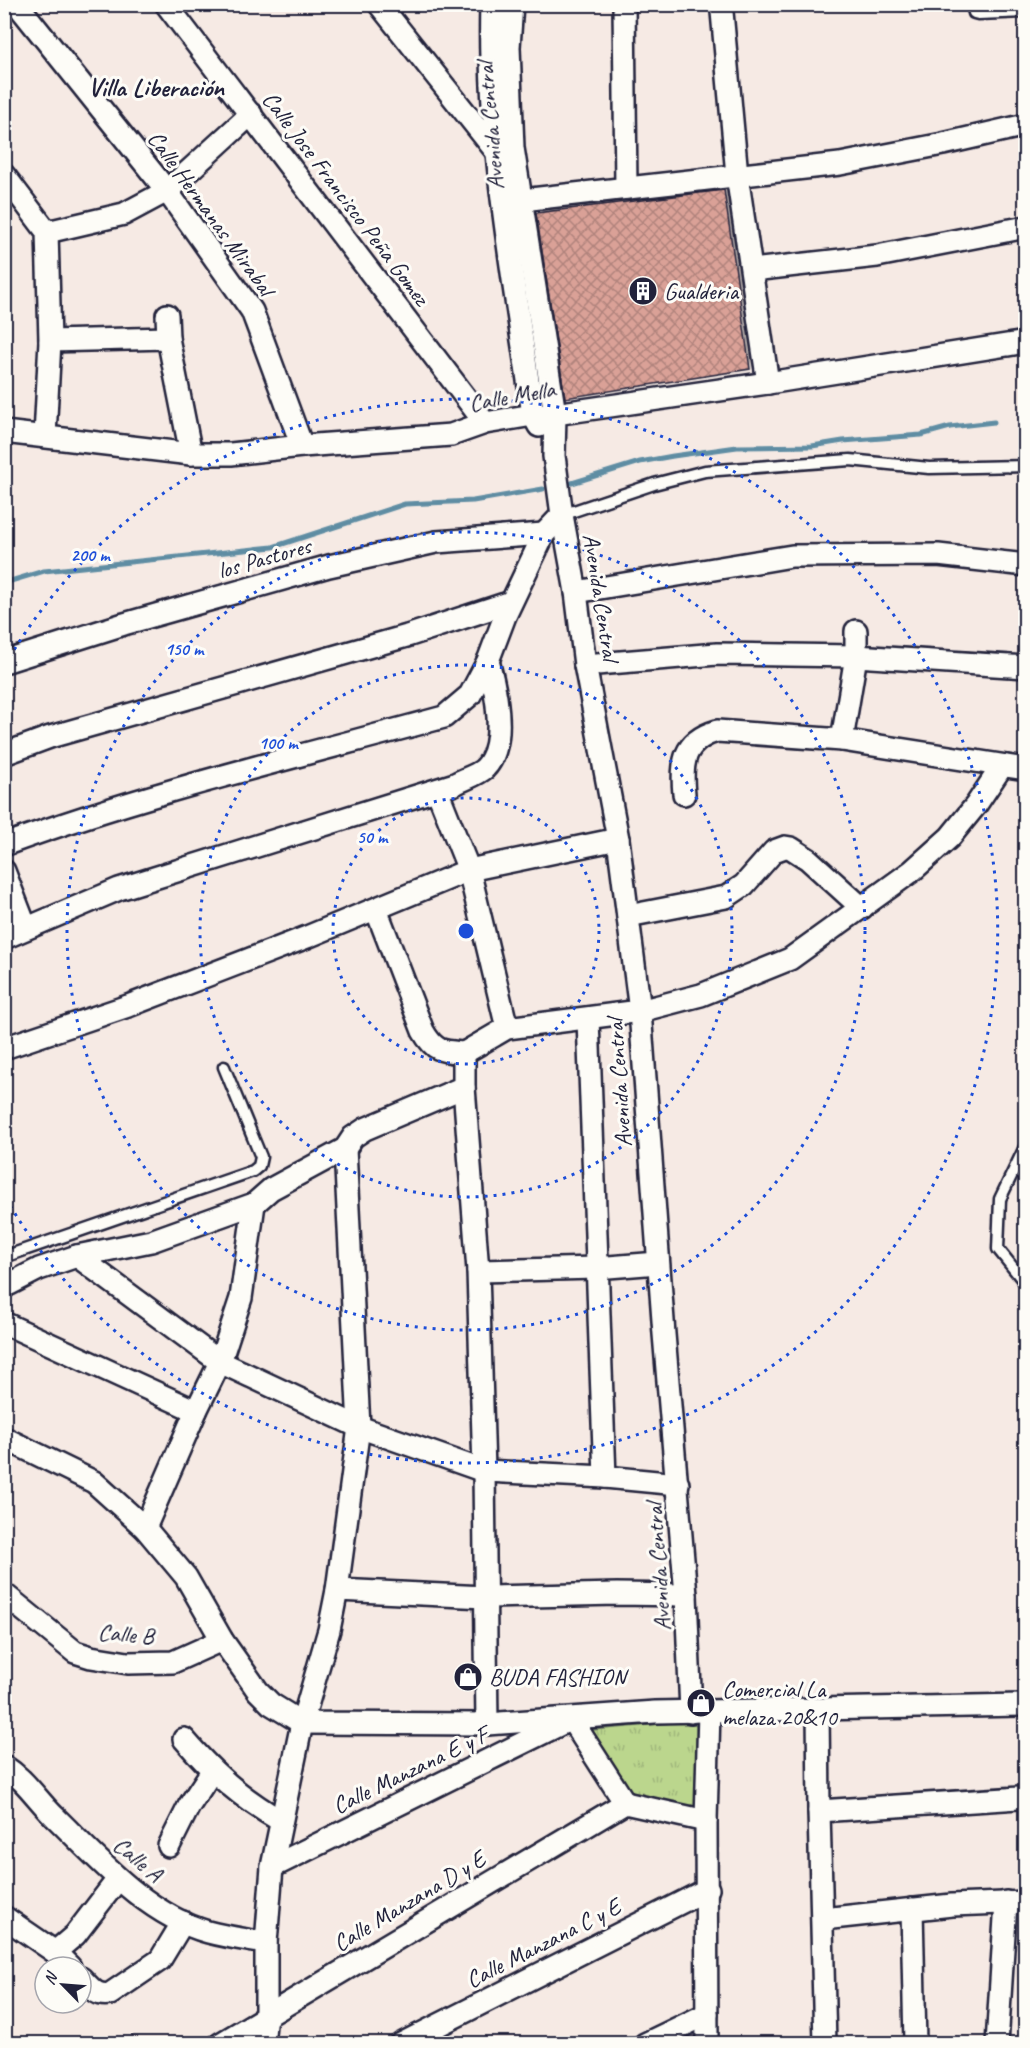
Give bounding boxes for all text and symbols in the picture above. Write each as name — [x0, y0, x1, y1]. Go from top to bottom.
street label: Avenida Central — [469, 57, 511, 191]
district label: Villa Liberación — [88, 71, 225, 104]
street label: Calle Jose Francisco Peña Gomez — [256, 85, 438, 313]
street label: Calle Hermanas Mirabal — [141, 125, 283, 305]
building icon: Gualderia — [627, 275, 659, 307]
place label: Gualderia — [664, 276, 740, 306]
street label: Calle Mella — [466, 373, 559, 418]
street label: los Pastores — [214, 530, 316, 586]
street label: Avenida Central — [576, 531, 626, 667]
text: 200 m — [71, 544, 111, 566]
text: 150 m — [165, 638, 205, 660]
text: 100 m — [259, 732, 299, 754]
text: 50 m — [357, 826, 389, 848]
centre of rings — [456, 921, 476, 941]
street label: Avenida Central — [599, 1014, 638, 1148]
street label: Avenida Central — [638, 1498, 677, 1632]
street label: Calle B — [97, 1617, 157, 1652]
shop icon: BUDA FASHION — [452, 1661, 484, 1693]
place label: BUDA FASHION — [489, 1662, 629, 1692]
place label: Comercial La melaza 20&10 — [722, 1674, 839, 1732]
shop icon: Comercial La melaza 20&10 — [685, 1687, 717, 1719]
street label: Calle Manzana E y F — [327, 1717, 497, 1821]
street label: Calle A — [107, 1830, 170, 1889]
street label: Calle Manzana D y E — [328, 1842, 493, 1958]
street label: Calle Manzana C y E — [461, 1890, 628, 1995]
north arrow — [33, 1955, 93, 2015]
text: N — [39, 1968, 63, 1988]

